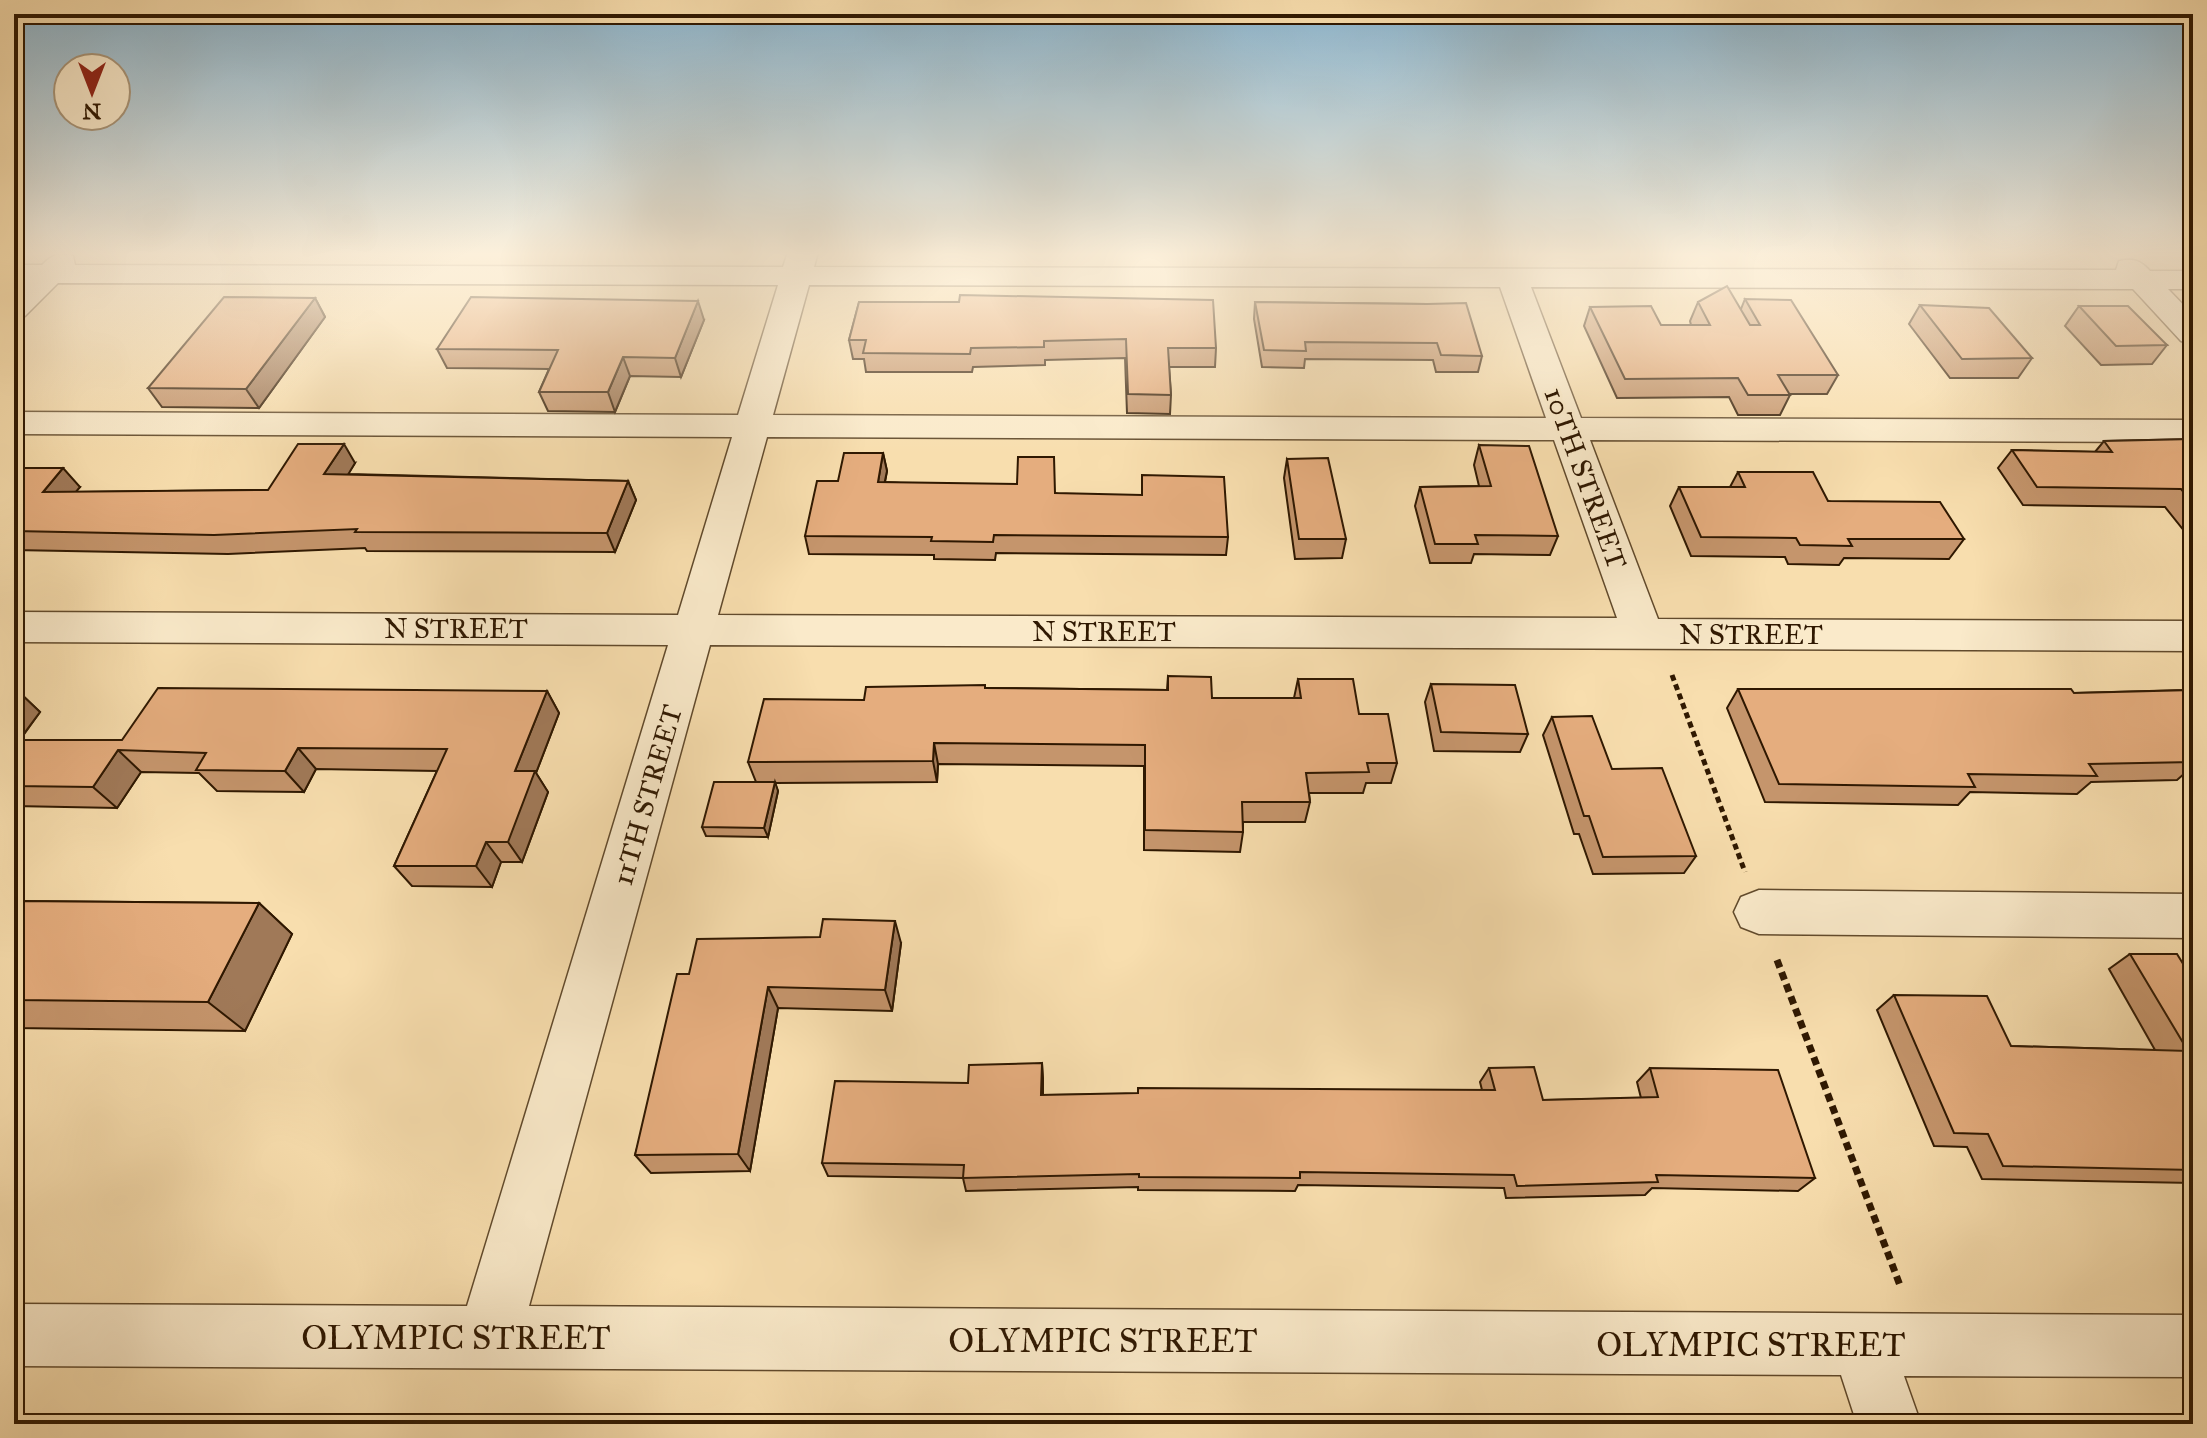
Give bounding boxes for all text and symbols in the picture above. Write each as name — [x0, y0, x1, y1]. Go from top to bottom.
north arrow — [52, 52, 132, 132]
text: N — [82, 98, 101, 125]
street label: 10TH STREET — [1536, 382, 1635, 574]
street label: N STREET — [384, 611, 528, 646]
street label: N STREET — [1032, 614, 1176, 649]
street label: N STREET — [1679, 617, 1823, 652]
street label: 11TH STREET — [605, 701, 690, 889]
street label: OLYMPIC STREET — [301, 1317, 611, 1358]
street label: OLYMPIC STREET — [948, 1320, 1258, 1361]
street label: OLYMPIC STREET — [1596, 1324, 1906, 1365]

